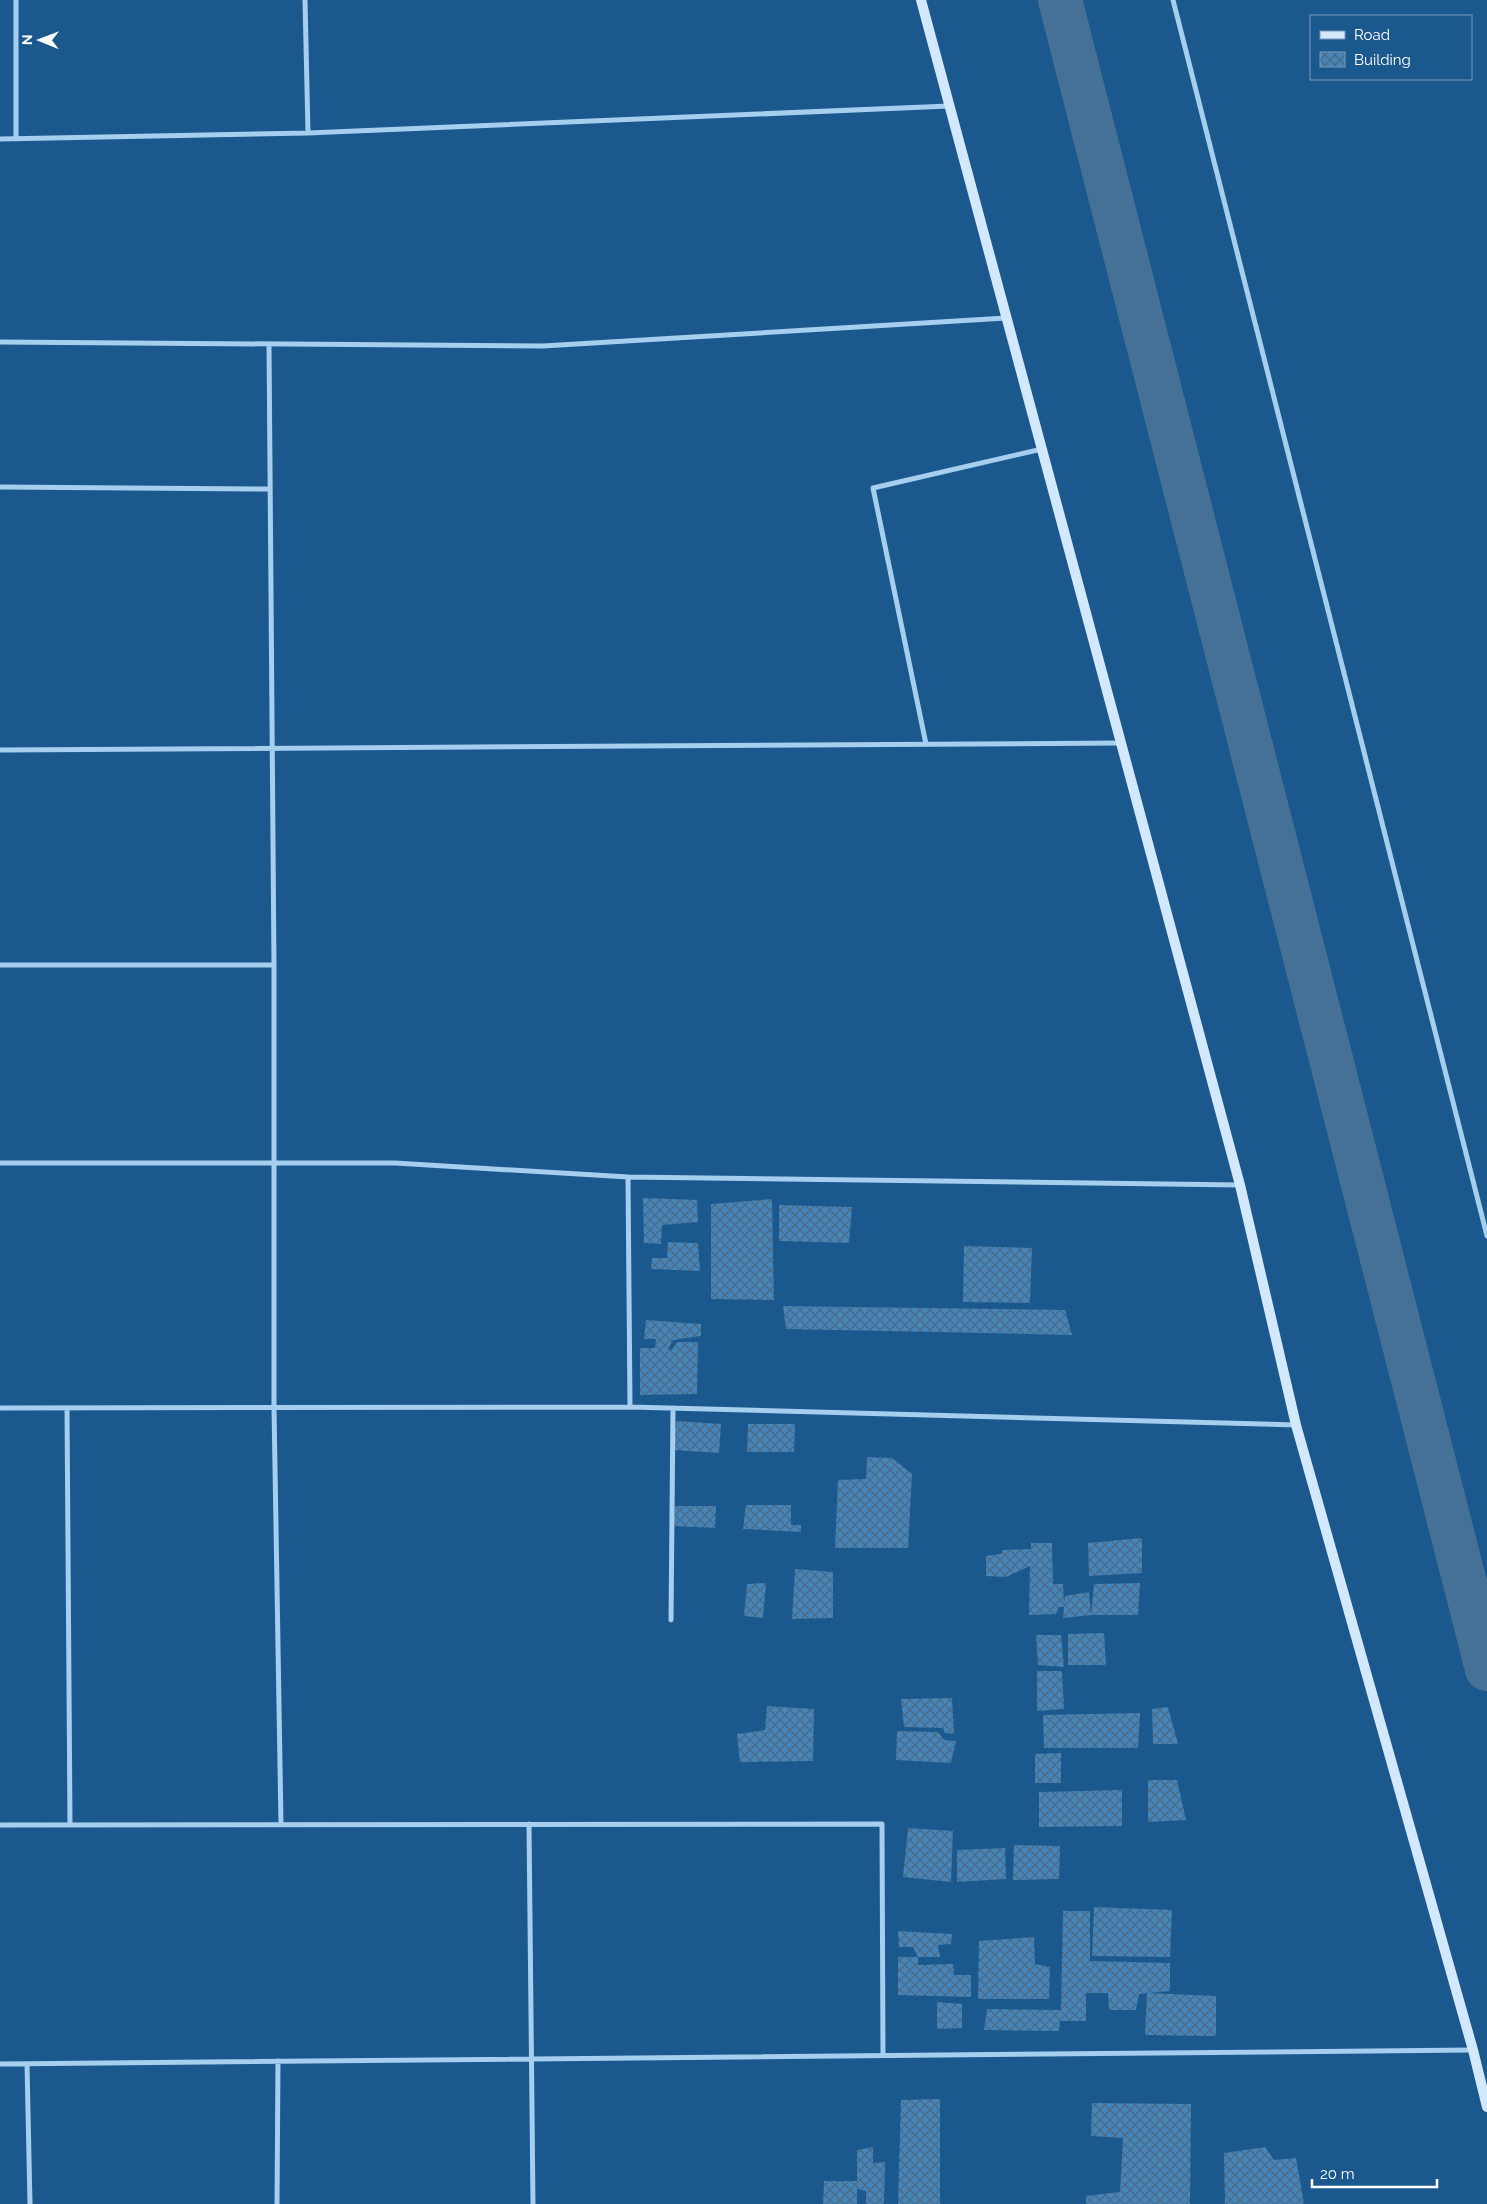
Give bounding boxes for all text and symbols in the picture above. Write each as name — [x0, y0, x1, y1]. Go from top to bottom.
north arrow — [15, 15, 65, 65]
legend — [1310, 15, 1472, 80]
text: Road — [1354, 26, 1390, 44]
text: N — [19, 34, 35, 45]
text: Building — [1354, 51, 1411, 69]
scale bar — [1312, 2156, 1437, 2188]
text: 20 m — [1320, 2165, 1355, 2183]

